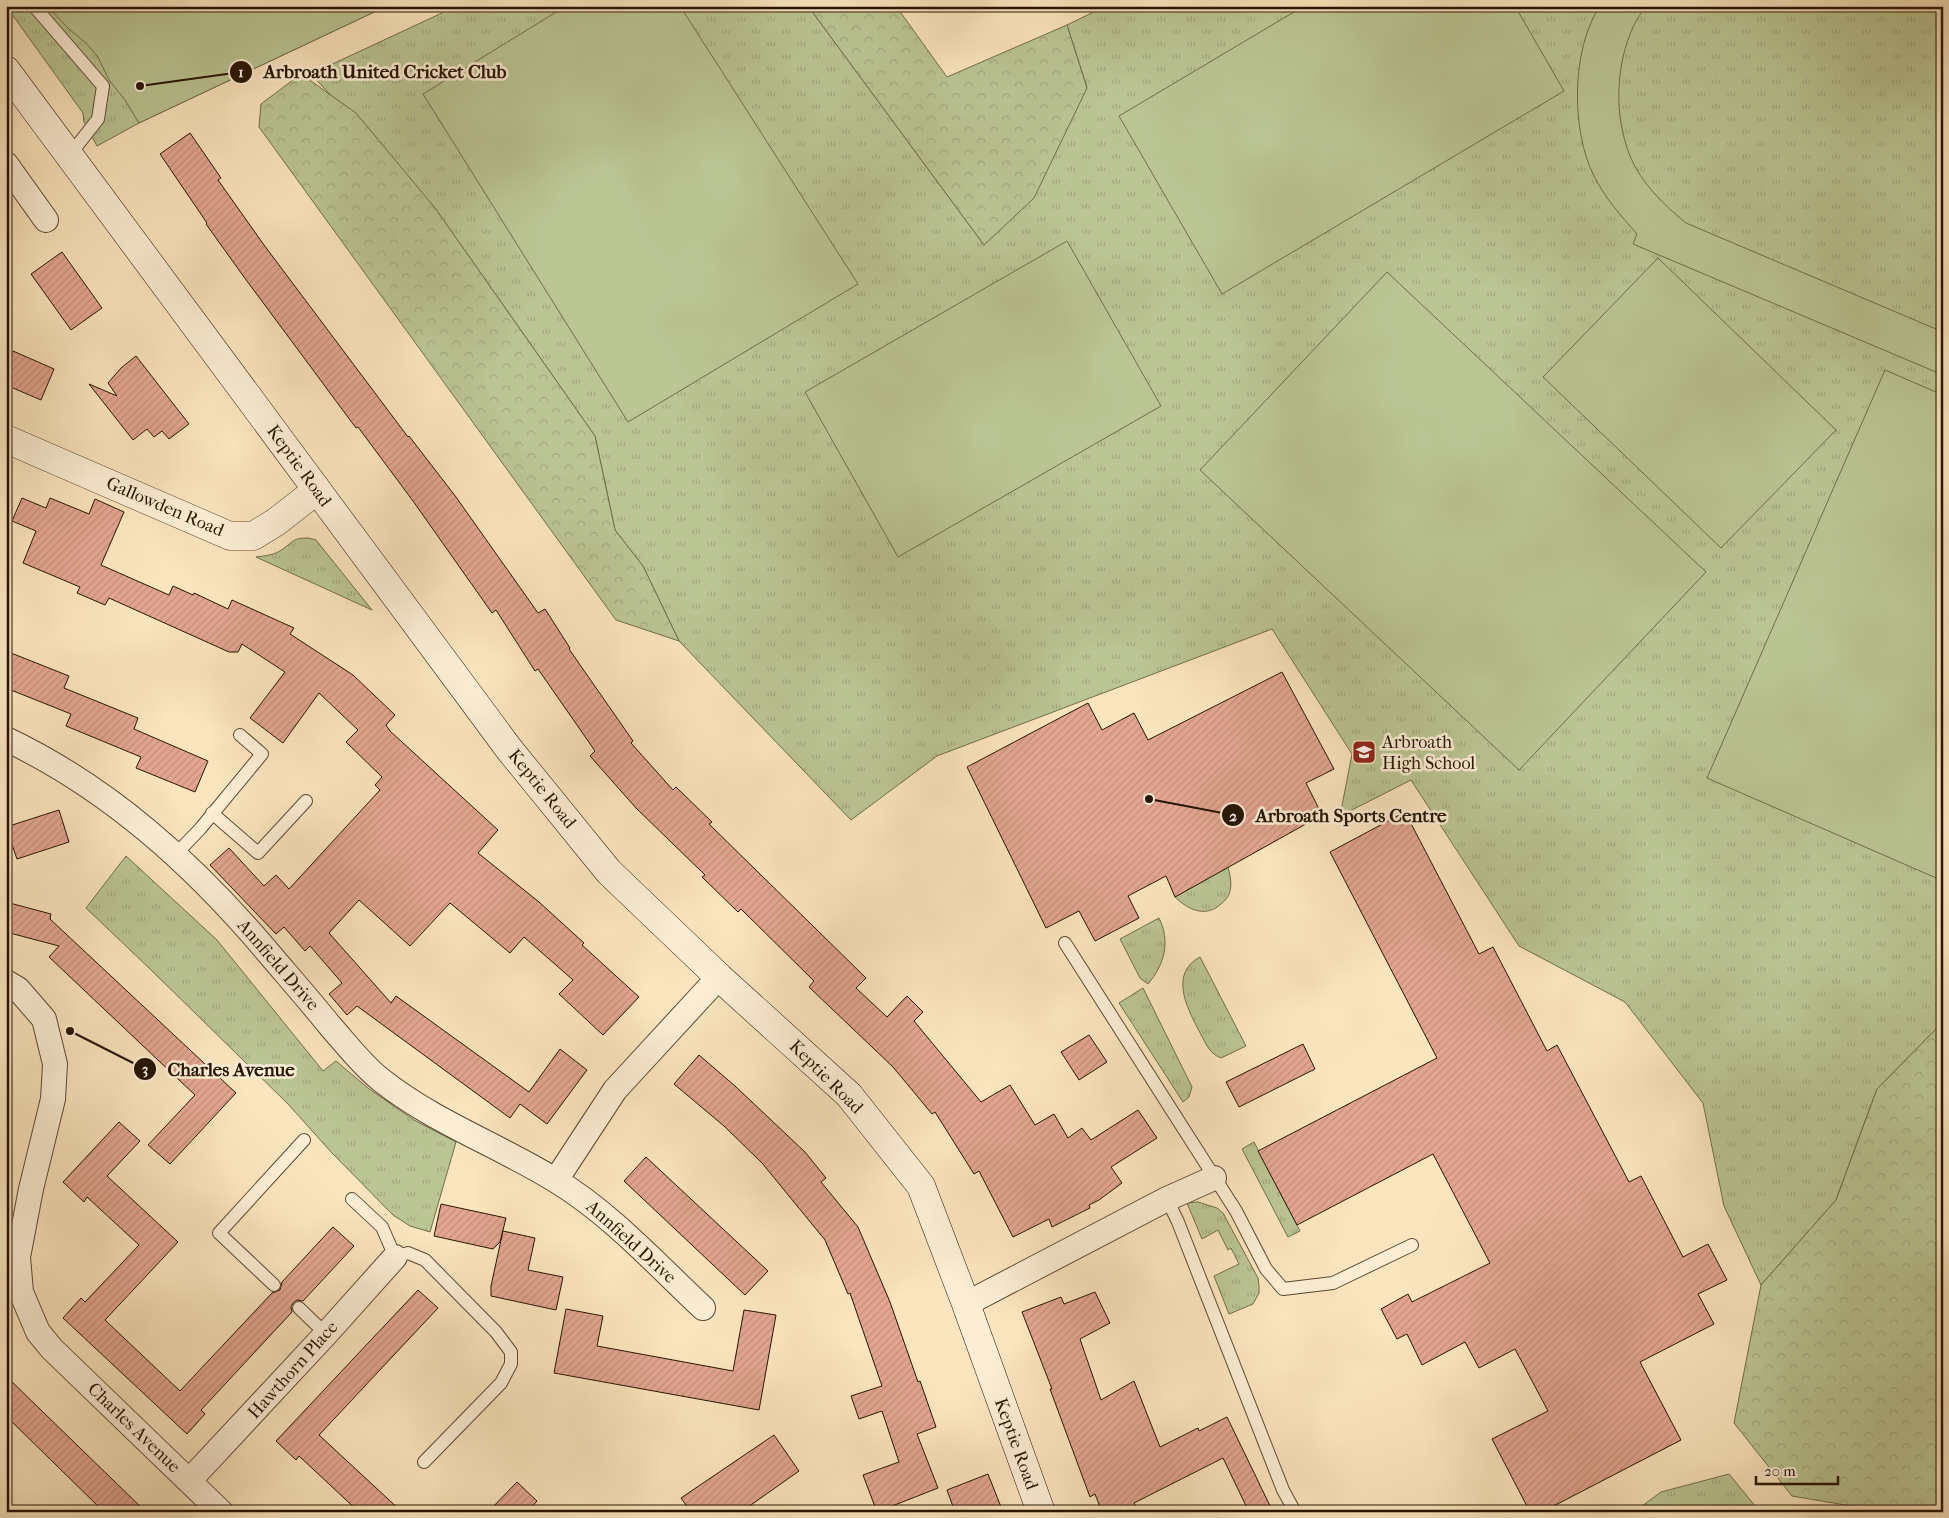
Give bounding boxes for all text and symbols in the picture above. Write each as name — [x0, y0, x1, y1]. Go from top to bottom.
callout: Arbroath United Cricket Club — [228, 55, 516, 89]
text: Arbroath United Cricket Club — [263, 61, 507, 83]
text: 1 — [238, 63, 244, 81]
street label: Keptie Road — [262, 421, 336, 511]
street label: Gallowden Road — [103, 473, 227, 541]
place label: Arbroath High School — [1381, 732, 1475, 774]
school or university icon: Arbroath High School — [1351, 739, 1377, 765]
street label: Keptie Road — [504, 745, 580, 833]
callout: Arbroath Sports Centre — [1221, 798, 1457, 832]
text: Arbroath Sports Centre — [1254, 805, 1447, 827]
text: 2 — [1229, 807, 1237, 825]
street label: Annfield Drive — [232, 914, 323, 1015]
street label: Keptie Road — [785, 1036, 867, 1118]
callout: Charles Avenue — [132, 1052, 304, 1086]
text: Charles Avenue — [167, 1059, 295, 1081]
text: 3 — [142, 1060, 148, 1078]
street label: Annfield Drive — [581, 1195, 680, 1288]
street label: Hawthorn Place — [244, 1317, 342, 1423]
street label: Charles Avenue — [83, 1379, 185, 1477]
street label: Keptie Road — [990, 1395, 1042, 1493]
scale bar — [1756, 1453, 1839, 1485]
text: 20 m — [1764, 1462, 1796, 1480]

